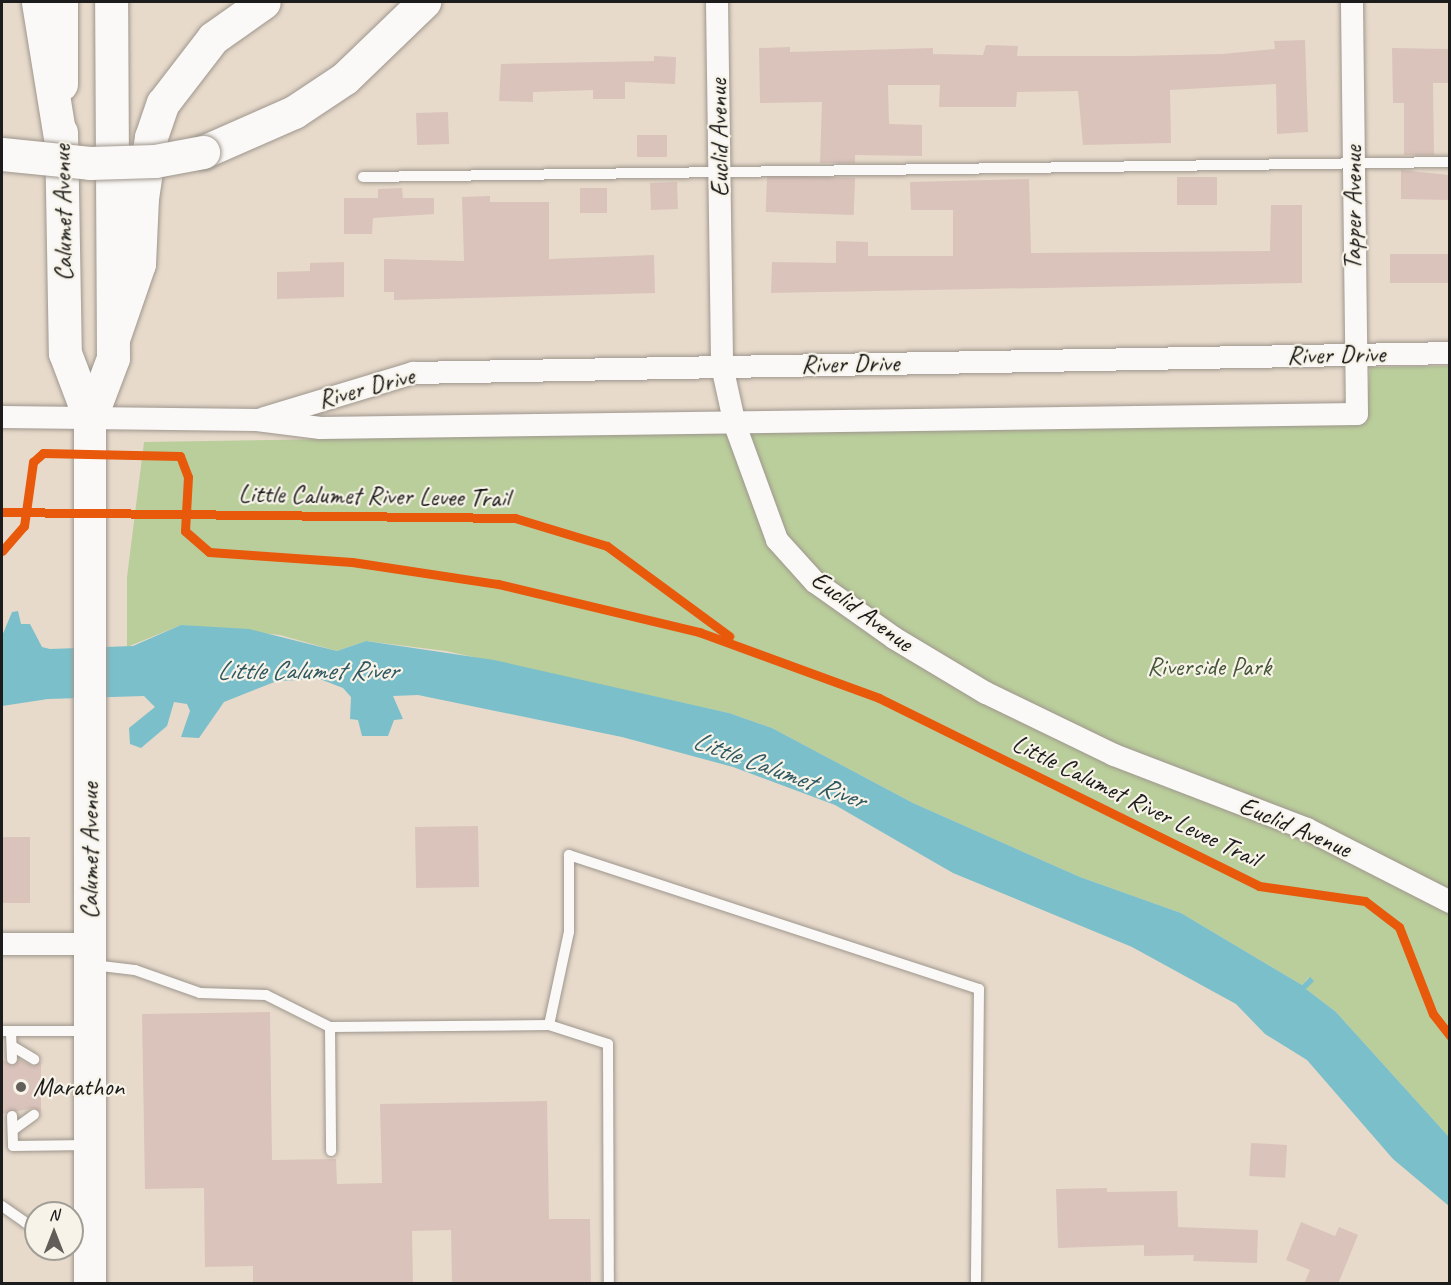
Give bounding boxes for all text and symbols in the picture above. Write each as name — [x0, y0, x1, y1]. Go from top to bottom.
street label: Euclid Avenue — [702, 79, 736, 197]
street label: Calumet Avenue — [46, 144, 80, 282]
street label: Tapper Avenue — [1337, 146, 1369, 270]
street label: River Drive — [1286, 339, 1386, 371]
street label: River Drive — [800, 348, 900, 380]
street label: River Drive — [314, 360, 418, 416]
street label: Little Calumet River Levee Trail — [238, 478, 510, 514]
street label: Euclid Avenue — [805, 564, 919, 658]
park label: Riverside Park — [1146, 651, 1272, 683]
water label: Little Calumet River — [216, 655, 398, 687]
water label: Little Calumet River — [688, 724, 870, 816]
street label: Little Calumet River Levee Trail — [1007, 727, 1265, 875]
street label: Calumet Avenue — [74, 783, 106, 919]
street label: Euclid Avenue — [1235, 790, 1355, 864]
place label: Marathon — [33, 1071, 124, 1103]
marker: Marathon — [14, 1080, 28, 1094]
north arrow — [24, 1201, 84, 1261]
text: N — [49, 1205, 59, 1225]

